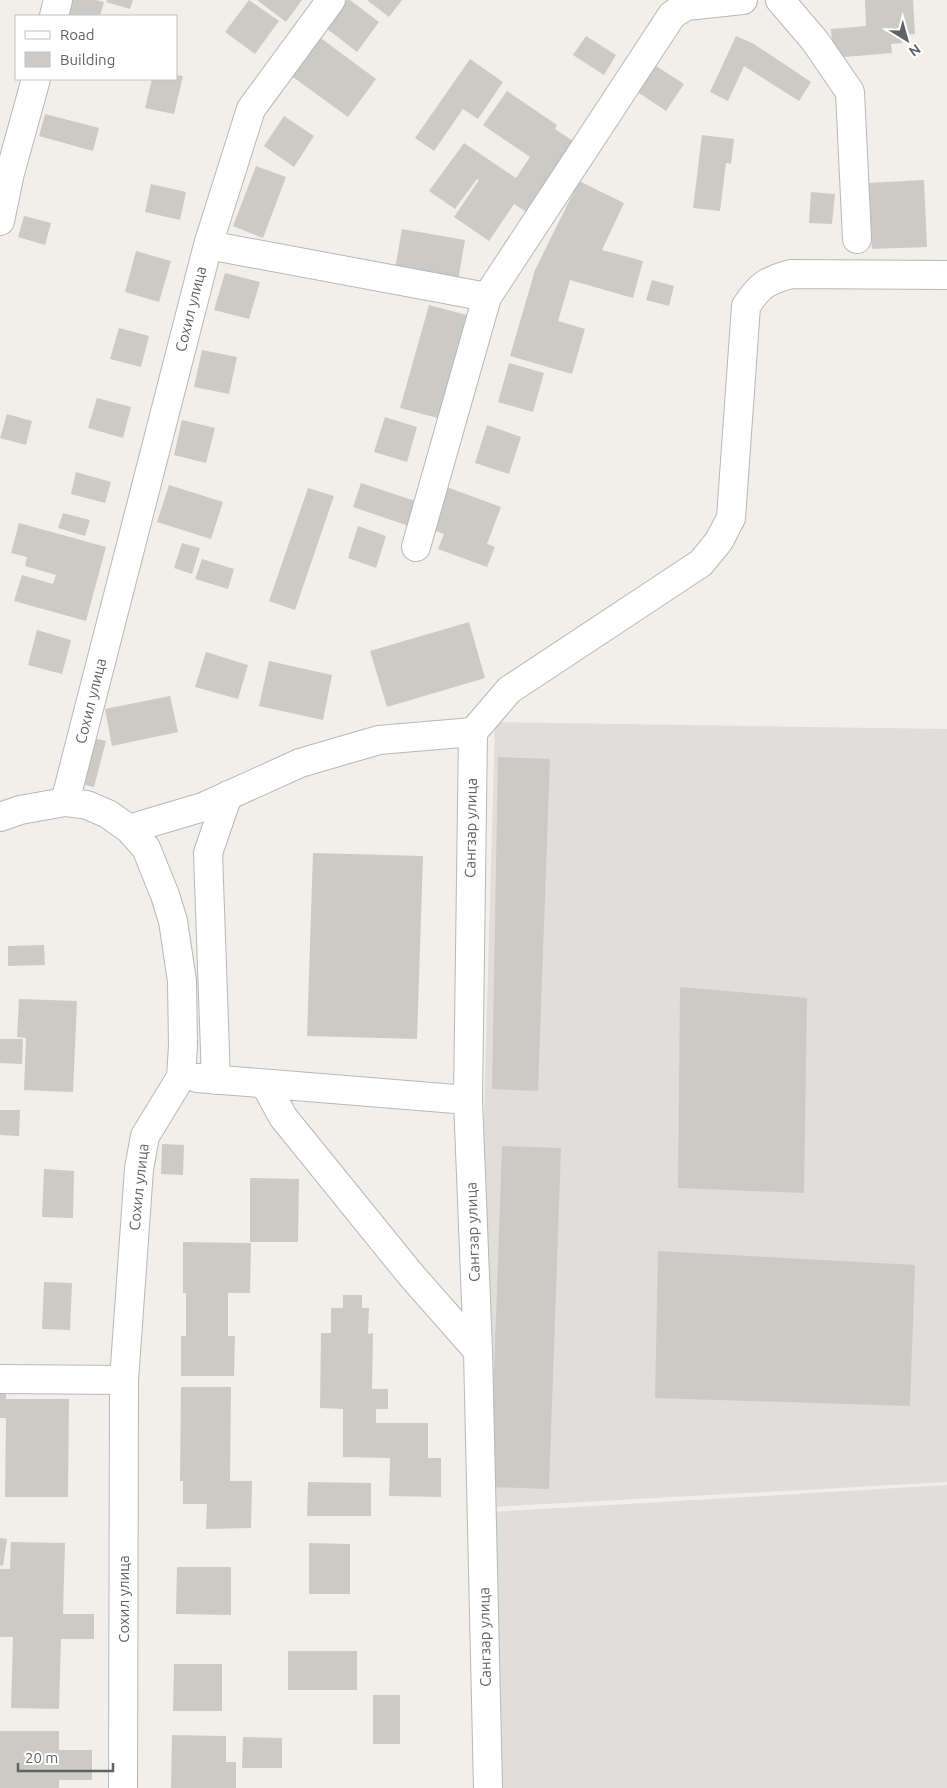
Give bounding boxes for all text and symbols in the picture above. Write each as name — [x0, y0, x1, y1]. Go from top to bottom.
legend — [15, 15, 178, 80]
north arrow — [882, 15, 932, 65]
text: Road — [60, 26, 95, 43]
text: N — [906, 41, 924, 60]
text: Building — [60, 51, 115, 68]
street label: Сохил улица — [172, 264, 209, 353]
street label: Сохил улица — [72, 656, 109, 745]
street label: Сангзар улица — [461, 778, 480, 878]
street label: Сохил улица — [125, 1143, 152, 1231]
street label: Сангзар улица — [462, 1182, 483, 1282]
street label: Сохил улица — [115, 1555, 132, 1643]
street label: Сангзар улица — [475, 1587, 494, 1687]
scale bar — [18, 1740, 112, 1772]
text: 20 m — [25, 1749, 58, 1766]

